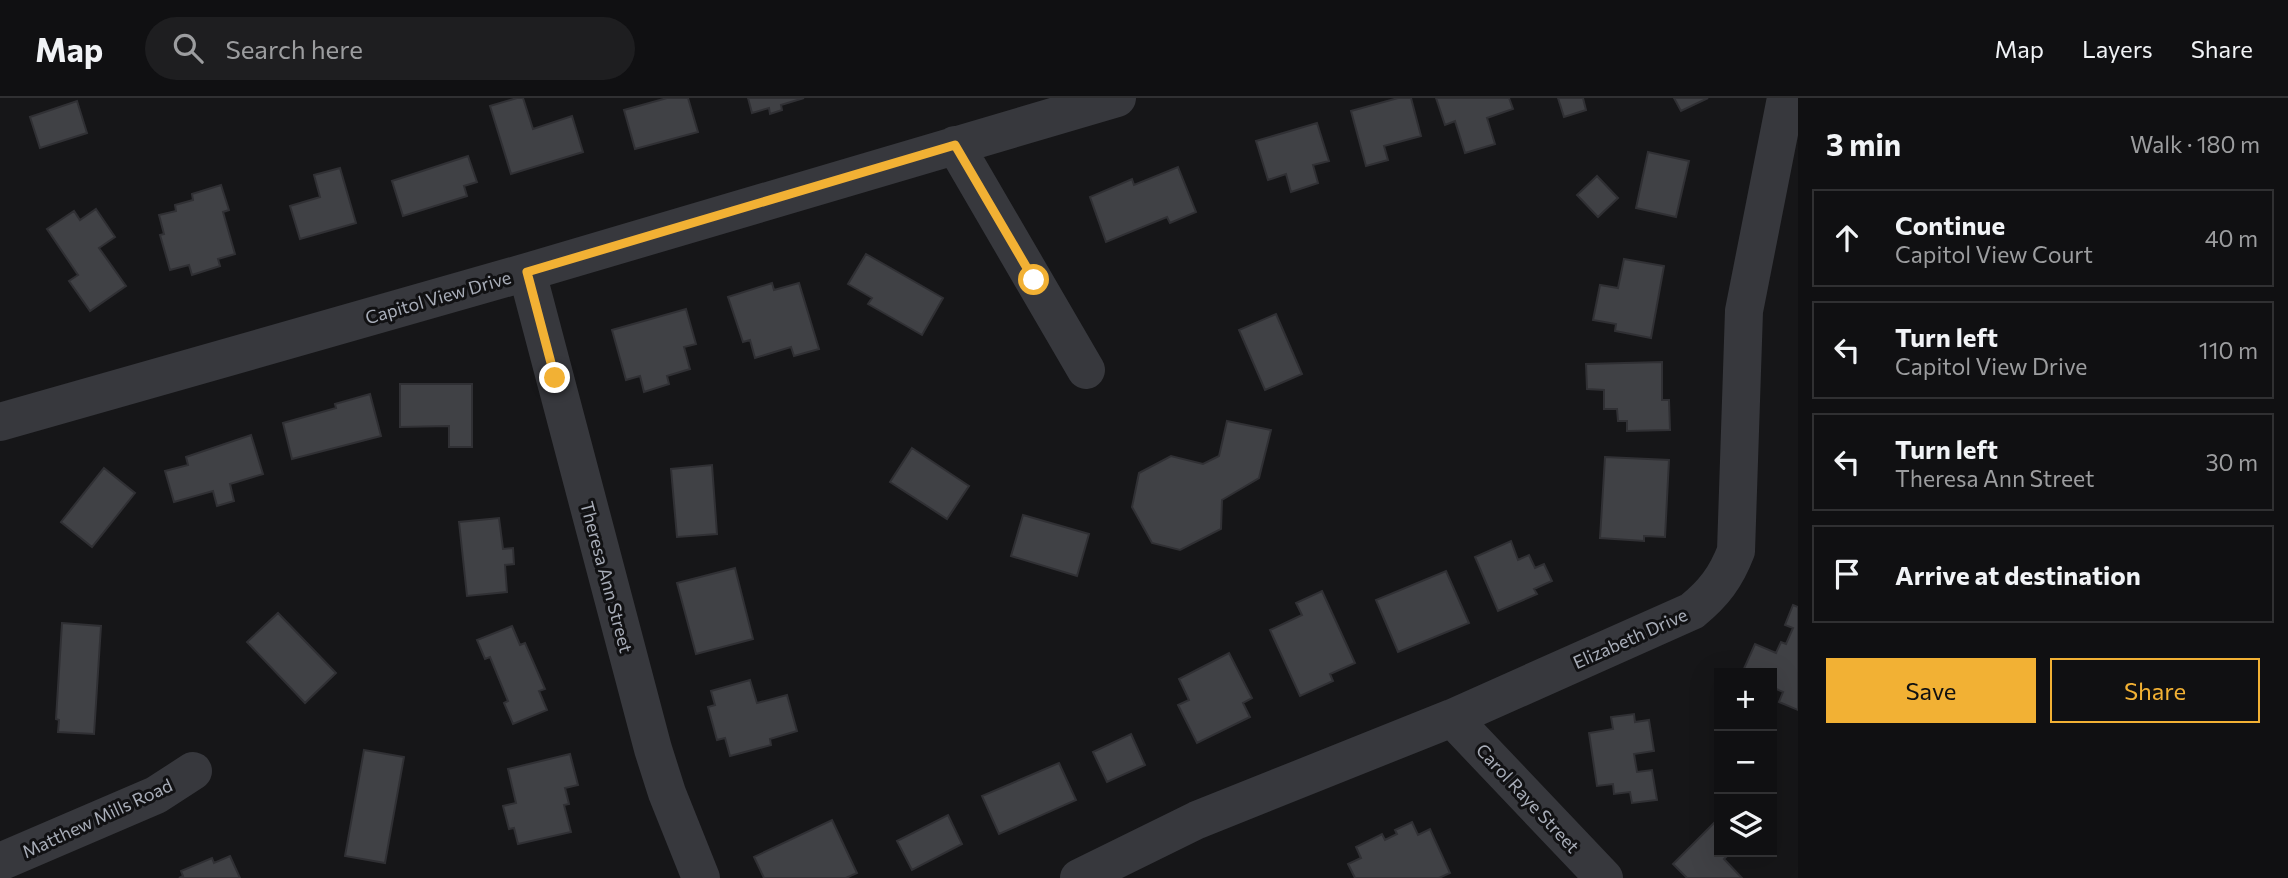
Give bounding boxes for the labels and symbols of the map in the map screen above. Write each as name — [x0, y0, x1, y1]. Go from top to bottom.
route start — [1018, 264, 1049, 295]
street label: Capitol View Drive — [363, 266, 513, 328]
route end — [539, 362, 570, 393]
street label: Theresa Ann Street — [576, 499, 638, 655]
street label: Elizabeth Drive — [1569, 603, 1691, 673]
street label: Carol Raye Street — [1472, 739, 1584, 857]
street label: Matthew Mills Road — [18, 774, 176, 862]

